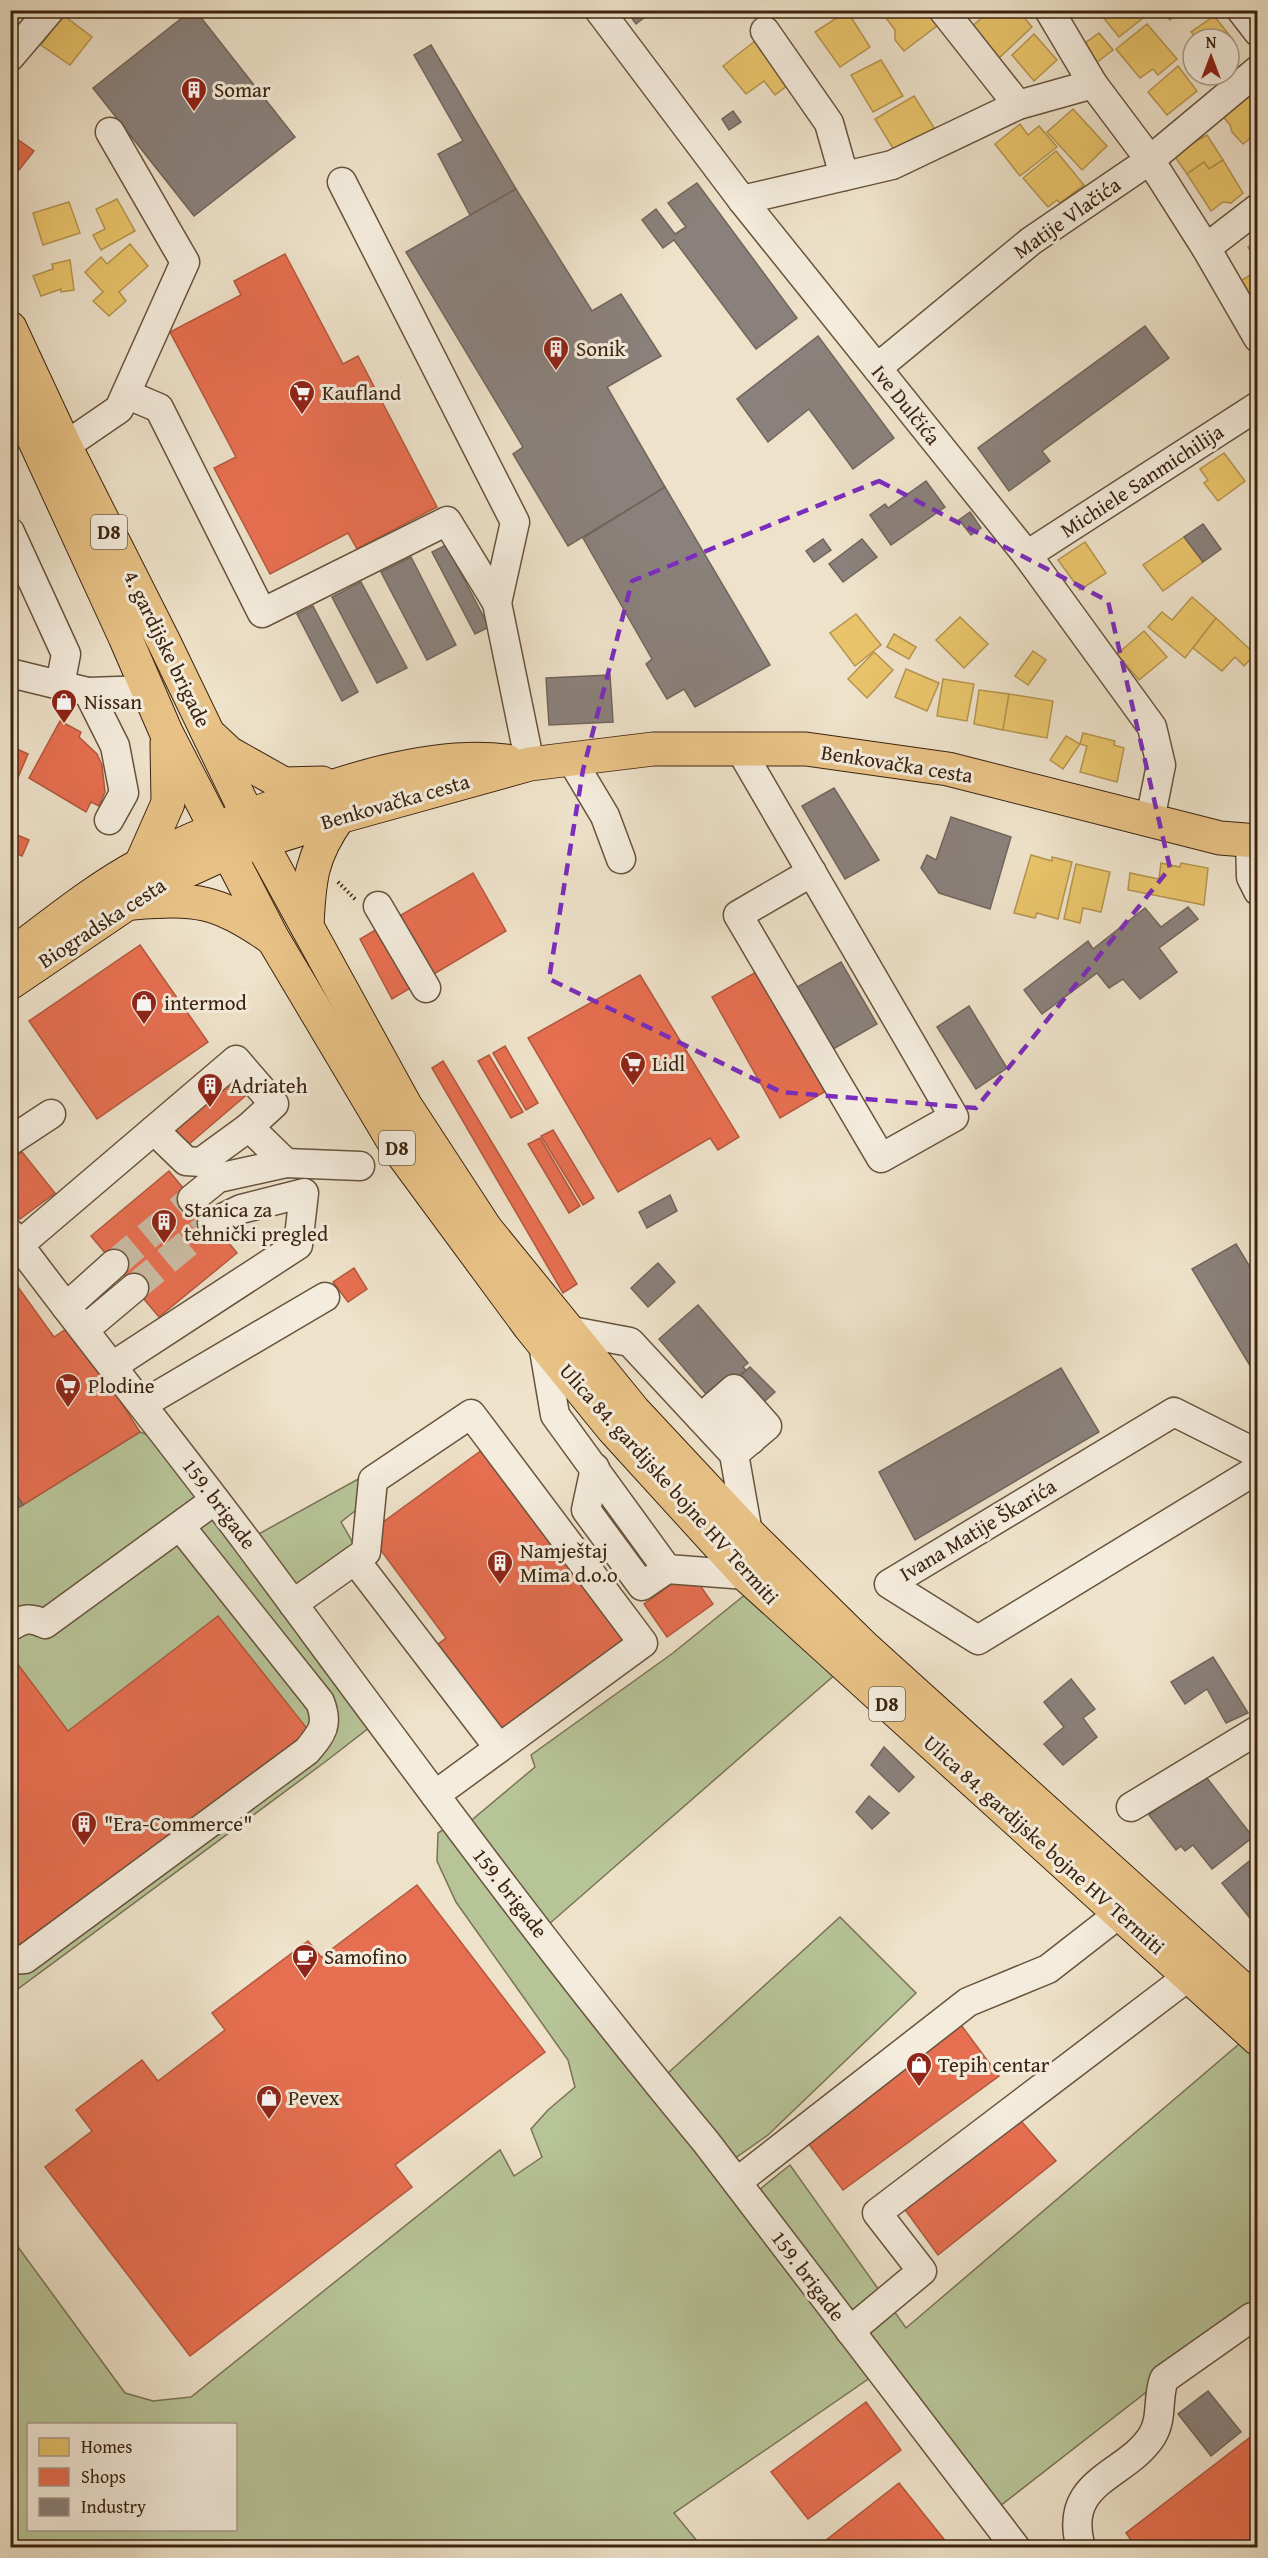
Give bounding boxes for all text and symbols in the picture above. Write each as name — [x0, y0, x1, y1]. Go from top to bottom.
north arrow — [1181, 27, 1241, 87]
text: N — [1206, 30, 1217, 54]
place label: Somar — [214, 74, 271, 105]
building icon: Somar — [179, 75, 209, 113]
street label: Matije Vlačića — [1007, 169, 1127, 266]
place label: Sonik — [576, 333, 626, 364]
building icon: Sonik — [541, 334, 571, 372]
street label: Ive Dulčića — [864, 358, 948, 452]
place label: Kaufland — [322, 377, 402, 408]
supermarket icon: Kaufland — [287, 378, 317, 416]
street label: Michiele Sanmichilija — [1054, 416, 1230, 545]
road number: D8 — [91, 515, 127, 549]
street label: 4. gardijske brigade — [116, 565, 219, 733]
place label: Nissan — [84, 686, 142, 717]
shop icon: Nissan — [49, 687, 79, 725]
street label: Benkovačka cesta — [819, 736, 975, 791]
street label: Benkovačka cesta — [317, 765, 473, 838]
street label: Biogradska cesta — [32, 870, 172, 976]
place label: intermod — [164, 987, 247, 1018]
shop icon: intermod — [129, 988, 159, 1026]
place label: Lidl — [652, 1048, 685, 1079]
supermarket icon: Lidl — [618, 1049, 648, 1087]
place label: Adriateh — [230, 1070, 308, 1101]
building icon: Adriateh — [195, 1071, 225, 1109]
road number: D8 — [379, 1131, 415, 1165]
place label: Stanica za tehnički pregled — [184, 1194, 329, 1249]
building icon: Stanica za tehnički pregled — [149, 1207, 179, 1245]
street label: Ulica 84. gardijske bojne HV Termiti — [552, 1356, 787, 1611]
place label: Plodine — [88, 1370, 155, 1401]
supermarket icon: Plodine — [53, 1371, 83, 1409]
street label: 159. brigade — [175, 1452, 264, 1556]
street label: Ivana Matije Škarića — [893, 1470, 1062, 1589]
place label: Namještaj Mima d.o.o — [520, 1535, 618, 1590]
building icon: Namještaj Mima d.o.o — [485, 1548, 515, 1586]
road number: D8 — [869, 1687, 905, 1721]
street label: Ulica 84. gardijske bojne HV Termiti — [917, 1727, 1172, 1962]
place label: "Era-Commerce" — [104, 1808, 252, 1839]
building icon: "Era-Commerce" — [69, 1809, 99, 1847]
street label: 159. brigade — [465, 1841, 556, 1944]
place label: Samofino — [324, 1941, 407, 1972]
cafe icon: Samofino — [290, 1942, 320, 1980]
place label: Tepih centar — [938, 2049, 1050, 2080]
shop icon: Tepih centar — [904, 2050, 934, 2088]
place label: Pevex — [288, 2082, 340, 2113]
shop icon: Pevex — [254, 2083, 284, 2121]
street label: 159. brigade — [764, 2224, 853, 2328]
legend — [27, 2423, 237, 2531]
text: Homes — [81, 2433, 132, 2460]
text: Shops — [81, 2463, 126, 2490]
text: Industry — [81, 2493, 146, 2520]

